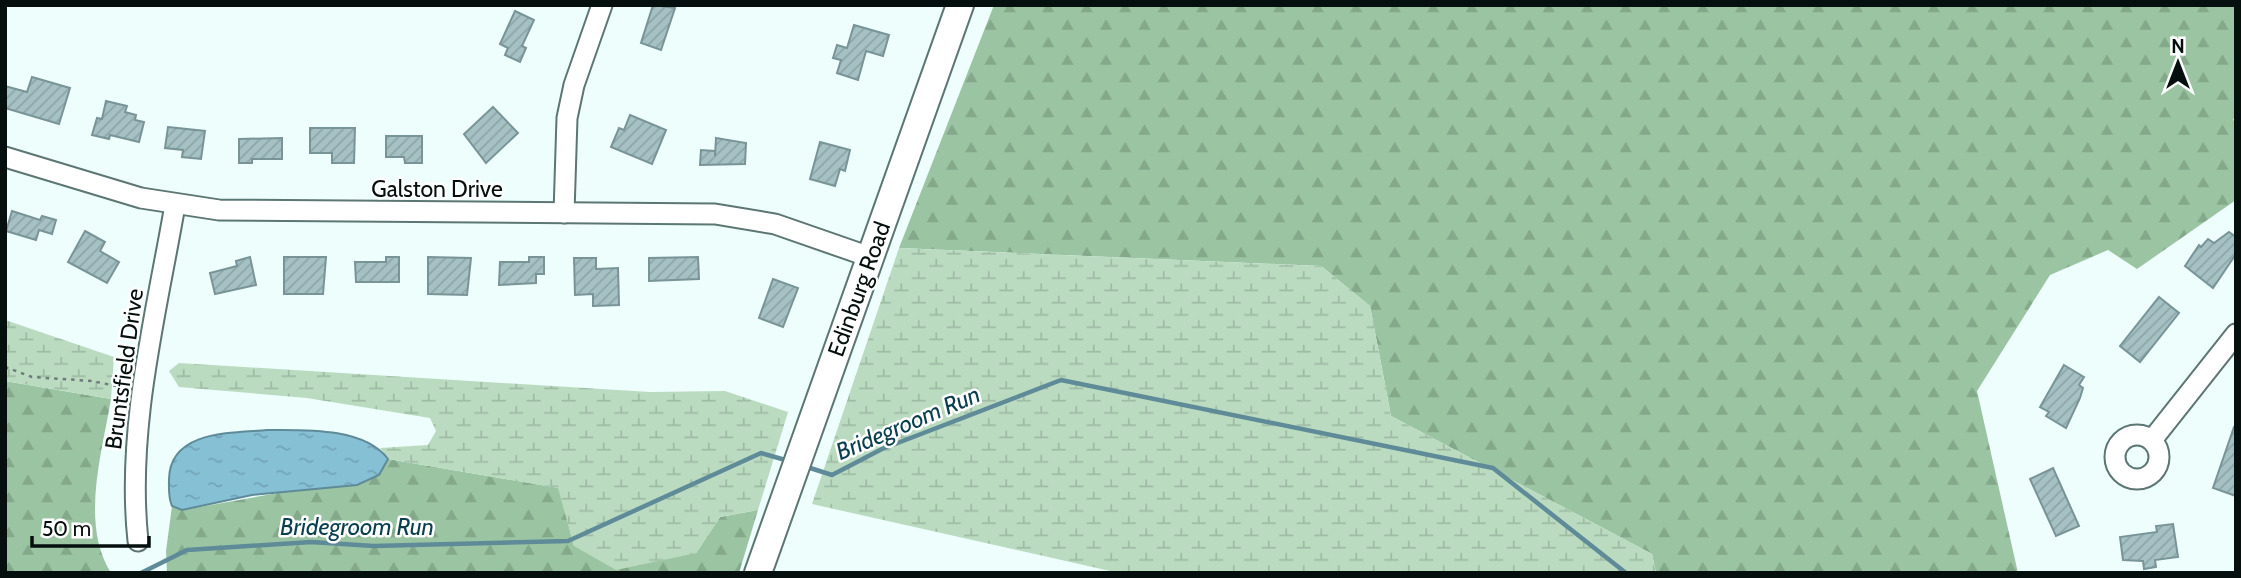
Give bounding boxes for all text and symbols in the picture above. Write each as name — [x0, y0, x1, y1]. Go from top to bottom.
north arrow — [2143, 28, 2213, 98]
text: N — [2171, 35, 2185, 58]
street label: Galston Drive — [371, 175, 503, 203]
street label: Edinburg Road — [822, 218, 896, 360]
street label: Bruntsfield Drive — [99, 287, 149, 451]
water label: Bridegroom Run — [831, 379, 984, 466]
scale bar — [32, 504, 149, 548]
water label: Bridegroom Run — [280, 512, 434, 541]
text: 50 m — [42, 516, 91, 541]

